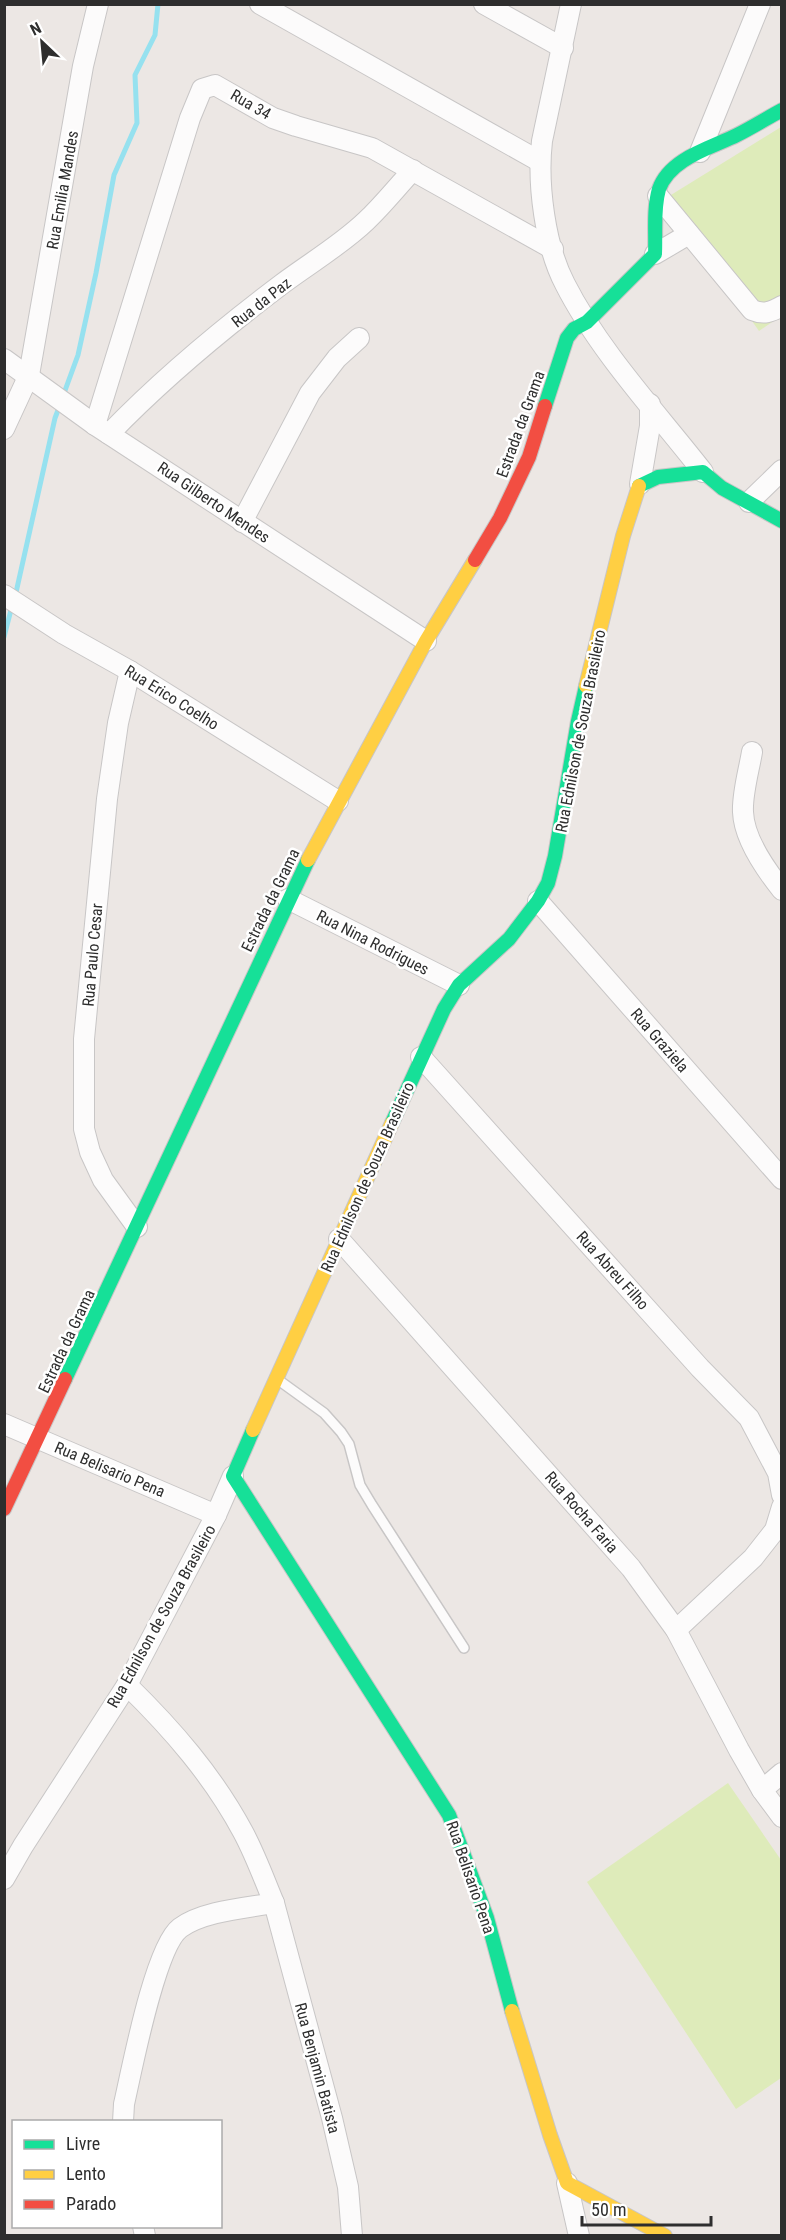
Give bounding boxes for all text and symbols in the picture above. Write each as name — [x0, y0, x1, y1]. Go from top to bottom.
north arrow — [12, 12, 72, 72]
text: N — [27, 18, 44, 40]
street label: Rua 34 — [227, 85, 274, 124]
street label: Rua Emilia Mandes — [43, 129, 82, 251]
street label: Rua da Paz — [228, 273, 295, 332]
street label: Estrada da Grama — [492, 368, 549, 480]
street label: Rua Gilberto Mendes — [154, 458, 273, 547]
street label: Rua Ednilson de Souza Brasileiro — [551, 628, 609, 834]
street label: Rua Erico Coelho — [121, 661, 222, 734]
street label: Estrada da Grama — [237, 846, 304, 955]
street label: Rua Paulo Cesar — [79, 903, 106, 1007]
street label: Rua Nina Rodrigues — [313, 906, 432, 979]
street label: Rua Graziela — [627, 1004, 693, 1076]
street label: Rua Ednilson de Souza Brasileiro — [317, 1079, 418, 1275]
street label: Rua Abreu Filho — [572, 1227, 653, 1314]
street label: Estrada da Grama — [34, 1286, 99, 1396]
street label: Rua Belisario Pena — [52, 1438, 168, 1501]
street label: Rua Rocha Faria — [541, 1468, 622, 1557]
street label: Rua Ednilson de Souza Brasileiro — [103, 1521, 220, 1711]
street label: Rua Belisario Pena — [442, 1818, 499, 1936]
street label: Rua Benjamin Batista — [291, 2001, 344, 2136]
legend — [12, 2120, 222, 2228]
text: Livre — [66, 2133, 100, 2154]
text: Lento — [66, 2163, 106, 2184]
scale bar — [582, 2189, 711, 2227]
text: Parado — [66, 2193, 116, 2214]
text: 50 m — [591, 2199, 626, 2220]

